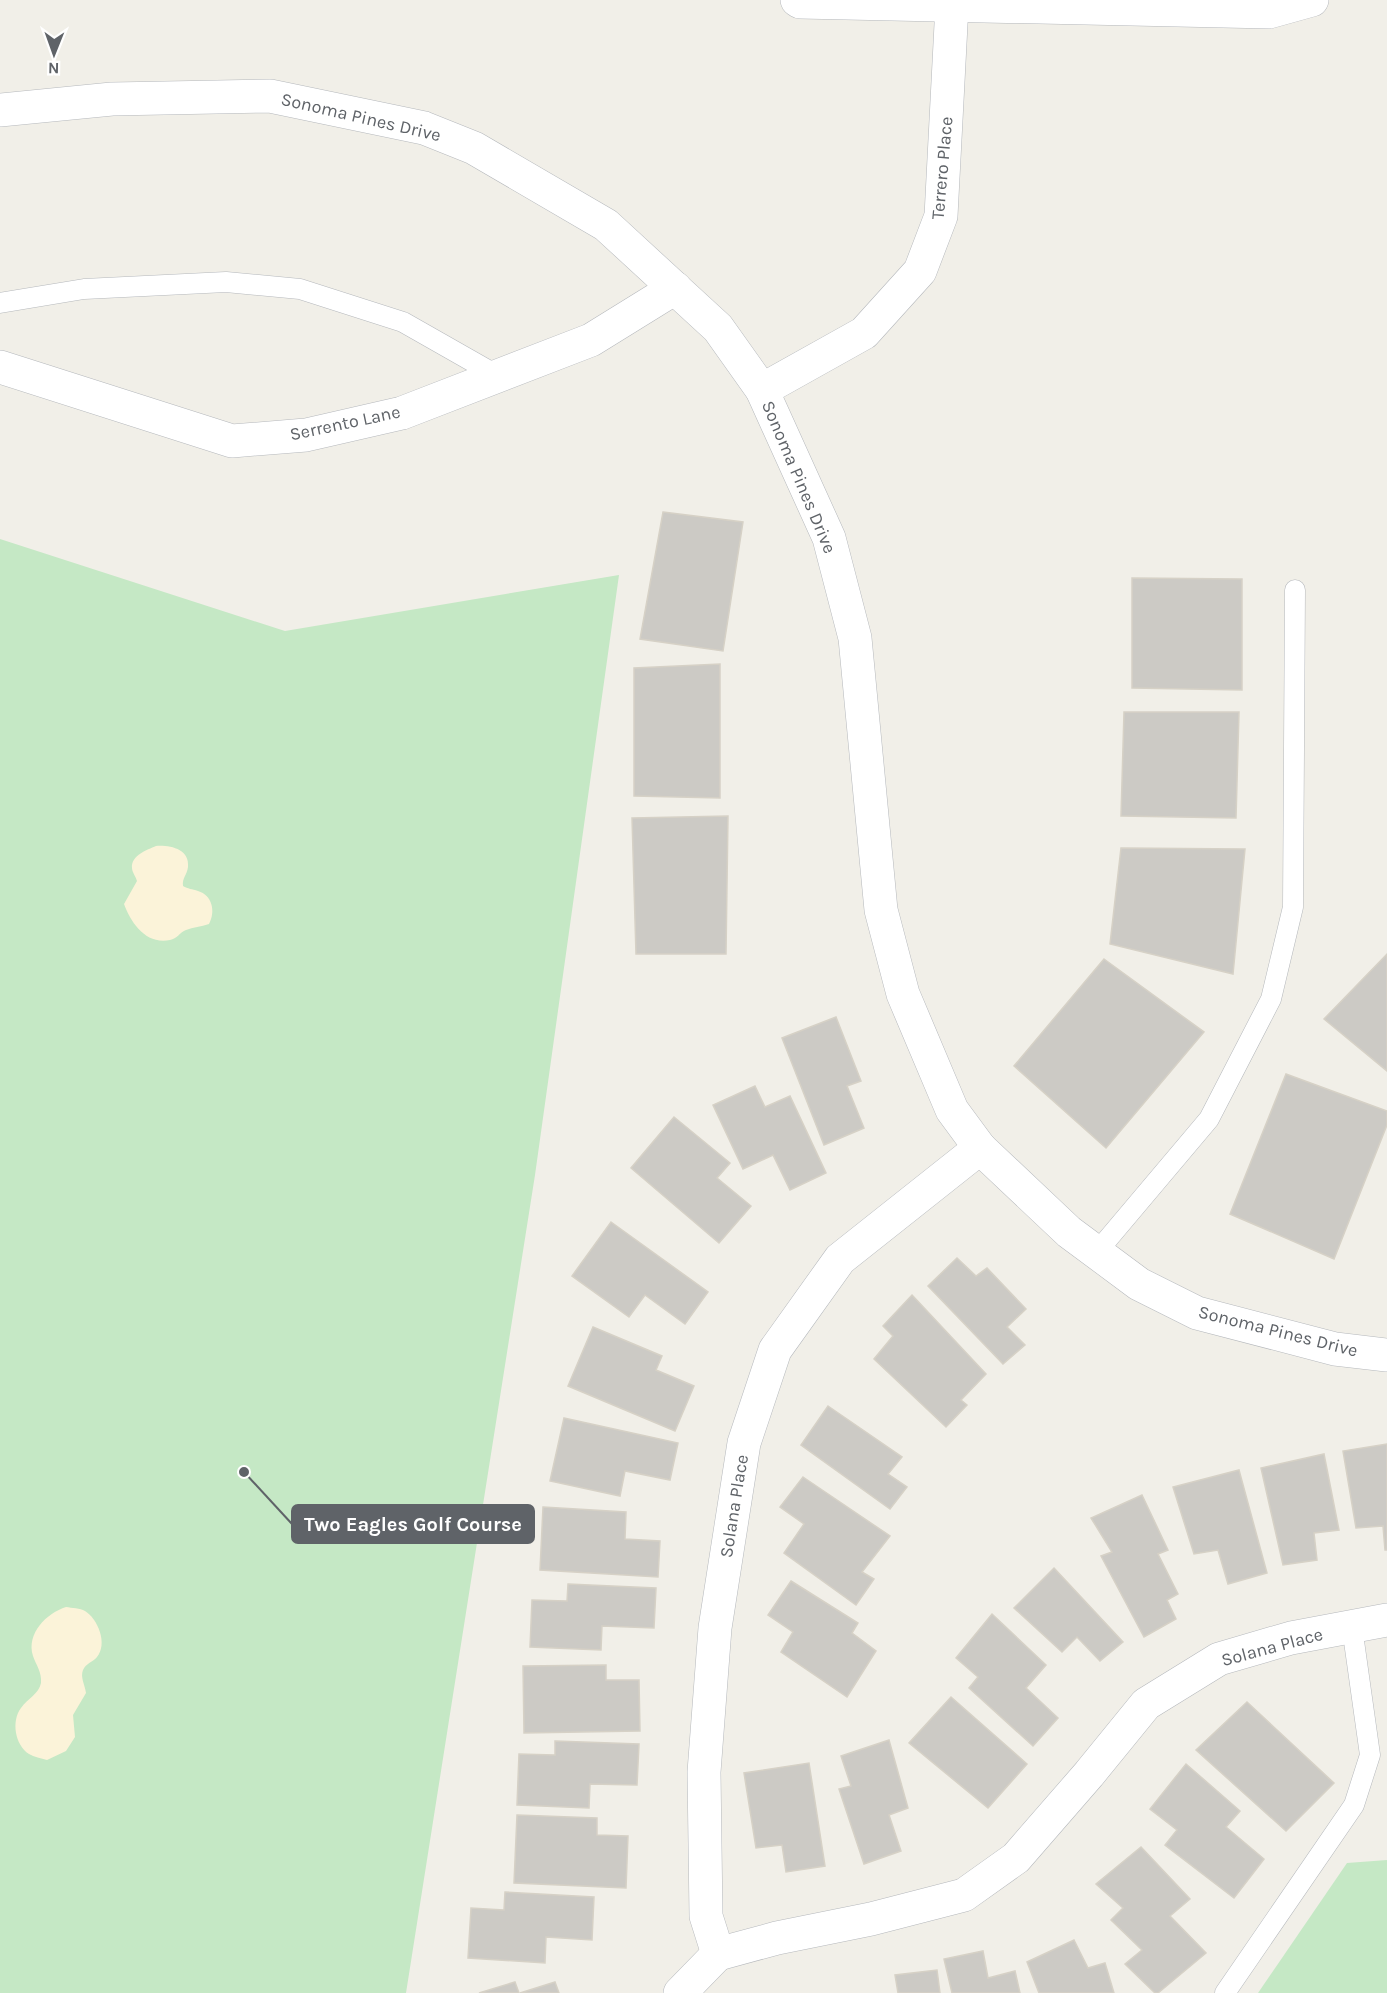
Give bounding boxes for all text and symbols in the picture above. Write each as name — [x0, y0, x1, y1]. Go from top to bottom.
north arrow — [24, 24, 84, 84]
text: N — [48, 59, 60, 78]
street label: Sonoma Pines Drive — [279, 88, 443, 146]
street label: Terrero Place — [927, 116, 957, 220]
street label: Sonoma Pines Drive — [757, 397, 841, 557]
street label: Serrento Lane — [288, 401, 402, 445]
street label: Sonoma Pines Drive — [1196, 1301, 1360, 1361]
street label: Solana Place — [715, 1453, 753, 1559]
callout: Two Eagles Golf Course — [292, 1505, 534, 1543]
text: Two Eagles Golf Course — [304, 1513, 522, 1536]
street label: Solana Place — [1219, 1623, 1325, 1671]

